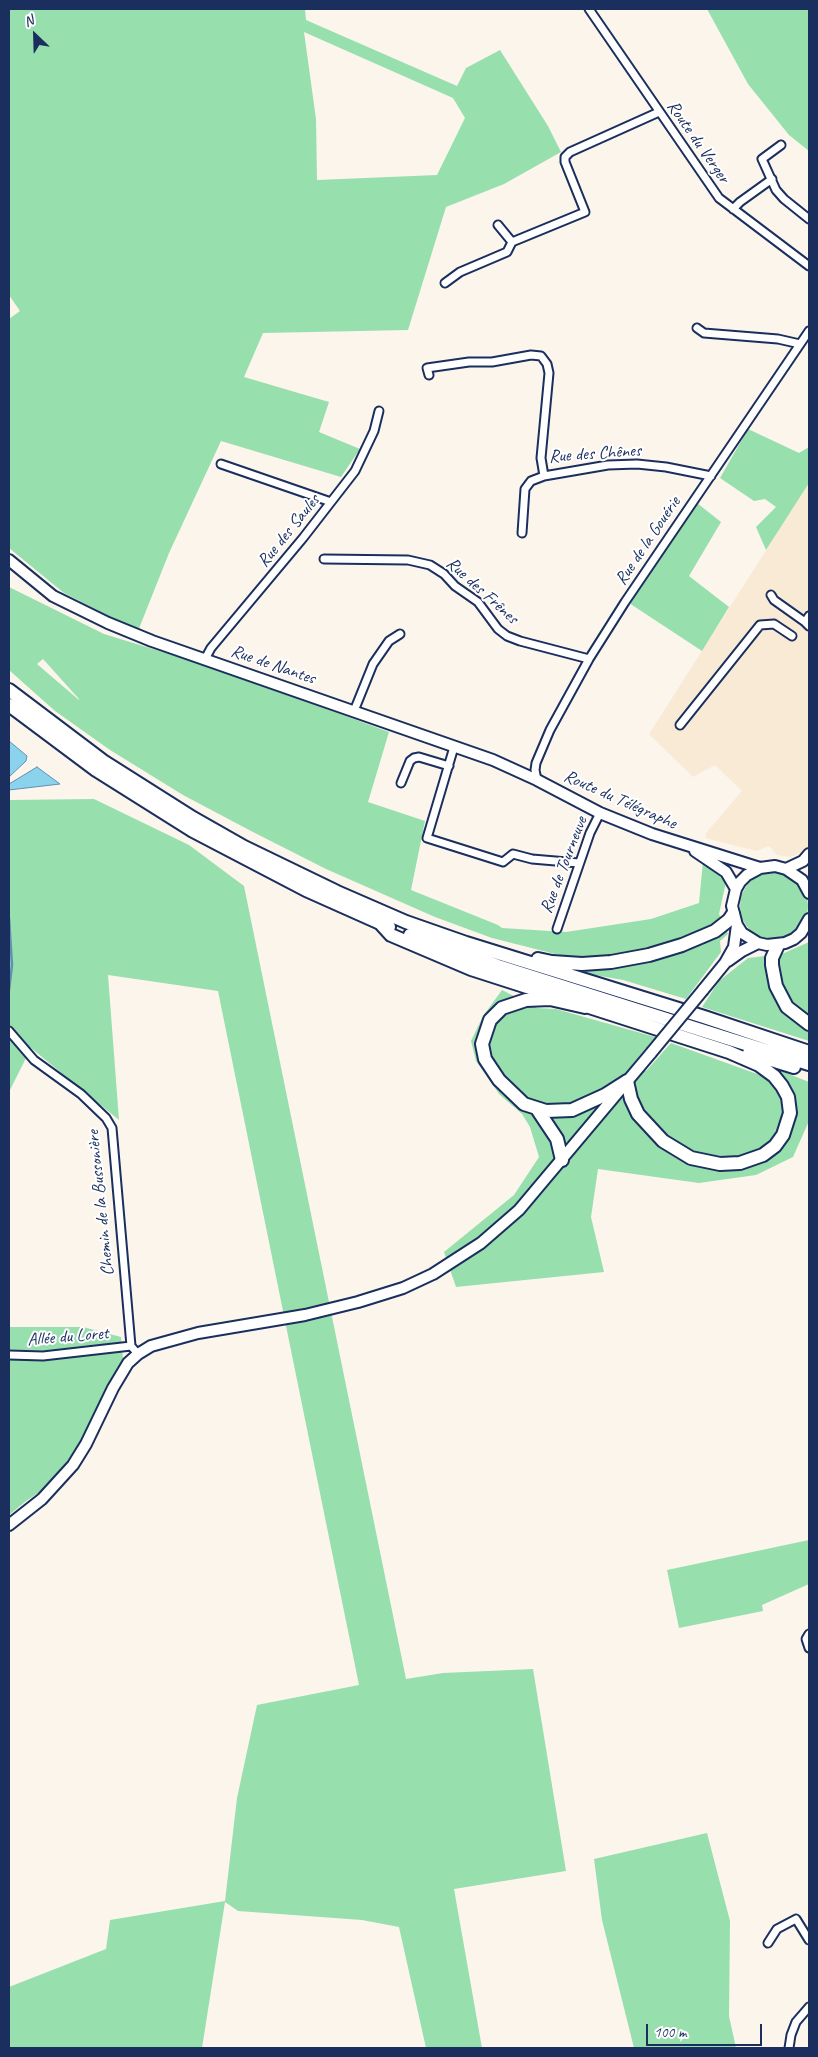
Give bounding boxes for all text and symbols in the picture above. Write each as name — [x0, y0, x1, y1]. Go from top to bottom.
north arrow — [10, 10, 60, 60]
text: N — [21, 11, 36, 30]
street label: Route du Verger — [662, 97, 734, 187]
street label: Rue des Chênes — [548, 440, 642, 468]
street label: Rue des Saules — [253, 490, 325, 572]
street label: Rue de la Gouérie — [611, 493, 685, 589]
street label: Rue des Frênes — [441, 553, 523, 629]
street label: Rue de Nantes — [228, 640, 318, 690]
street label: Route du Télégraphe — [560, 765, 680, 835]
street label: Rue de Tourneuve — [536, 814, 592, 916]
street label: Chemin de la Bussonière — [83, 1129, 119, 1277]
street label: Allée du Loret — [27, 1323, 109, 1351]
scale bar — [648, 2014, 764, 2046]
text: 100 m — [654, 2023, 686, 2042]

